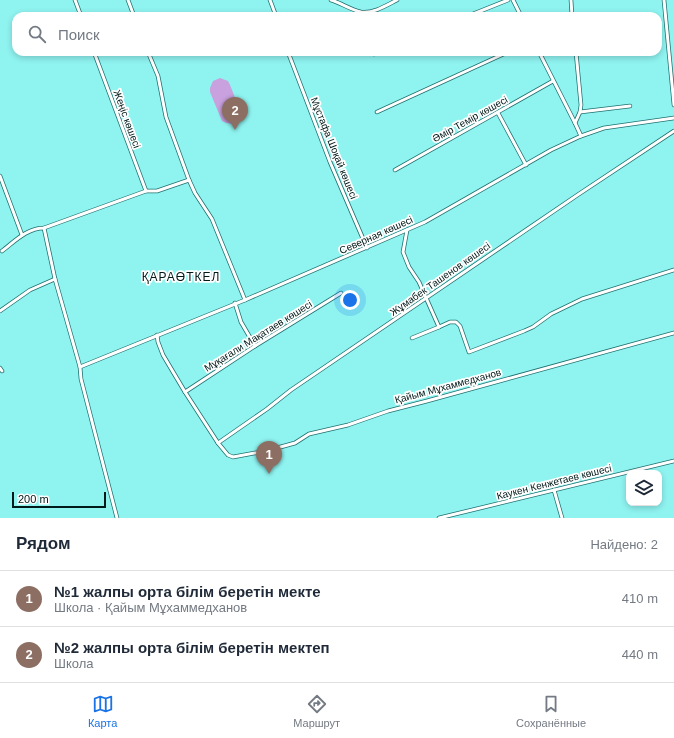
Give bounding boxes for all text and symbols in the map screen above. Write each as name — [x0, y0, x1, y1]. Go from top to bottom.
search box — [12, 12, 662, 56]
icon: search — [26, 23, 48, 45]
text: Поиск — [58, 26, 100, 43]
street label: Жеңіс көшесі — [111, 88, 143, 150]
street label: Әмір Темір көшесі — [430, 94, 510, 144]
street label: Мұстафа Шоқай көшесі — [309, 96, 359, 200]
pin: 2 — [222, 97, 248, 130]
street label: Северная көшесі — [338, 214, 414, 256]
street label: Жұмабек Ташенов көшесі — [388, 240, 492, 318]
district label: ҚАРАӨТКЕЛ — [142, 270, 220, 284]
your location — [340, 290, 360, 310]
street label: Мұқағали Мақатаев көшесі — [202, 298, 314, 374]
street label: Қайым Мұхаммедханов — [394, 367, 502, 405]
pin: 1 — [256, 441, 282, 474]
street label: Каукен Кенжетаев көшесі — [495, 462, 613, 502]
map controls — [626, 470, 662, 506]
button: layers — [626, 470, 662, 506]
scale bar — [12, 490, 106, 509]
text: 200 m — [18, 493, 49, 505]
text: Рядом — [16, 534, 71, 553]
text: Найдено: 2 — [590, 537, 658, 552]
text: №1 жалпы орта білім беретін мекте — [54, 583, 321, 600]
text: 1 — [25, 591, 33, 606]
text: 410 m — [622, 591, 658, 606]
text: Школа · Қайым Мұхаммедханов — [54, 600, 247, 615]
text: №2 жалпы орта білім беретін мектеп — [54, 639, 330, 656]
text: 2 — [25, 647, 33, 662]
text: 440 m — [622, 647, 658, 662]
text: Школа — [54, 656, 94, 671]
tab: Карта — [88, 693, 117, 729]
tab: Маршрут — [293, 693, 340, 729]
tab: Сохранённые — [516, 693, 586, 729]

